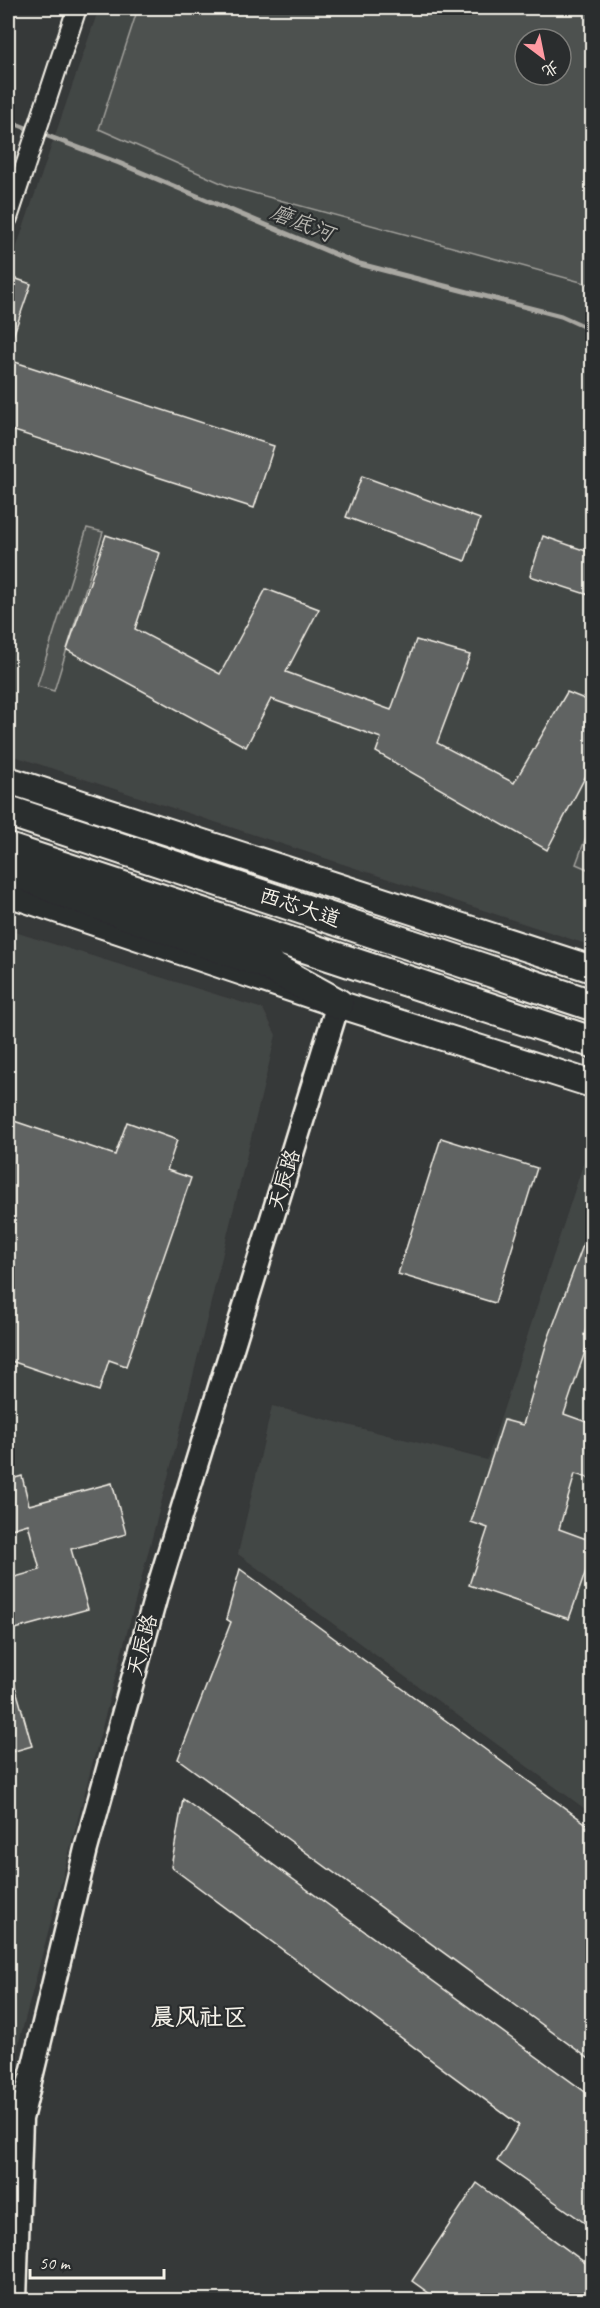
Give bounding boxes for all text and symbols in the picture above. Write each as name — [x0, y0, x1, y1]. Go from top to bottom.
north arrow — [513, 27, 573, 87]
text: 北 — [538, 56, 563, 82]
water label: 磨底河 — [266, 198, 341, 249]
street label: 西芯大道 — [256, 882, 344, 932]
street label: 天辰路 — [262, 1146, 306, 1214]
street label: 天辰路 — [121, 1611, 163, 1679]
district label: 晨风社区 — [151, 2002, 247, 2032]
scale bar — [30, 2242, 164, 2280]
text: 50 m — [39, 2252, 72, 2274]

